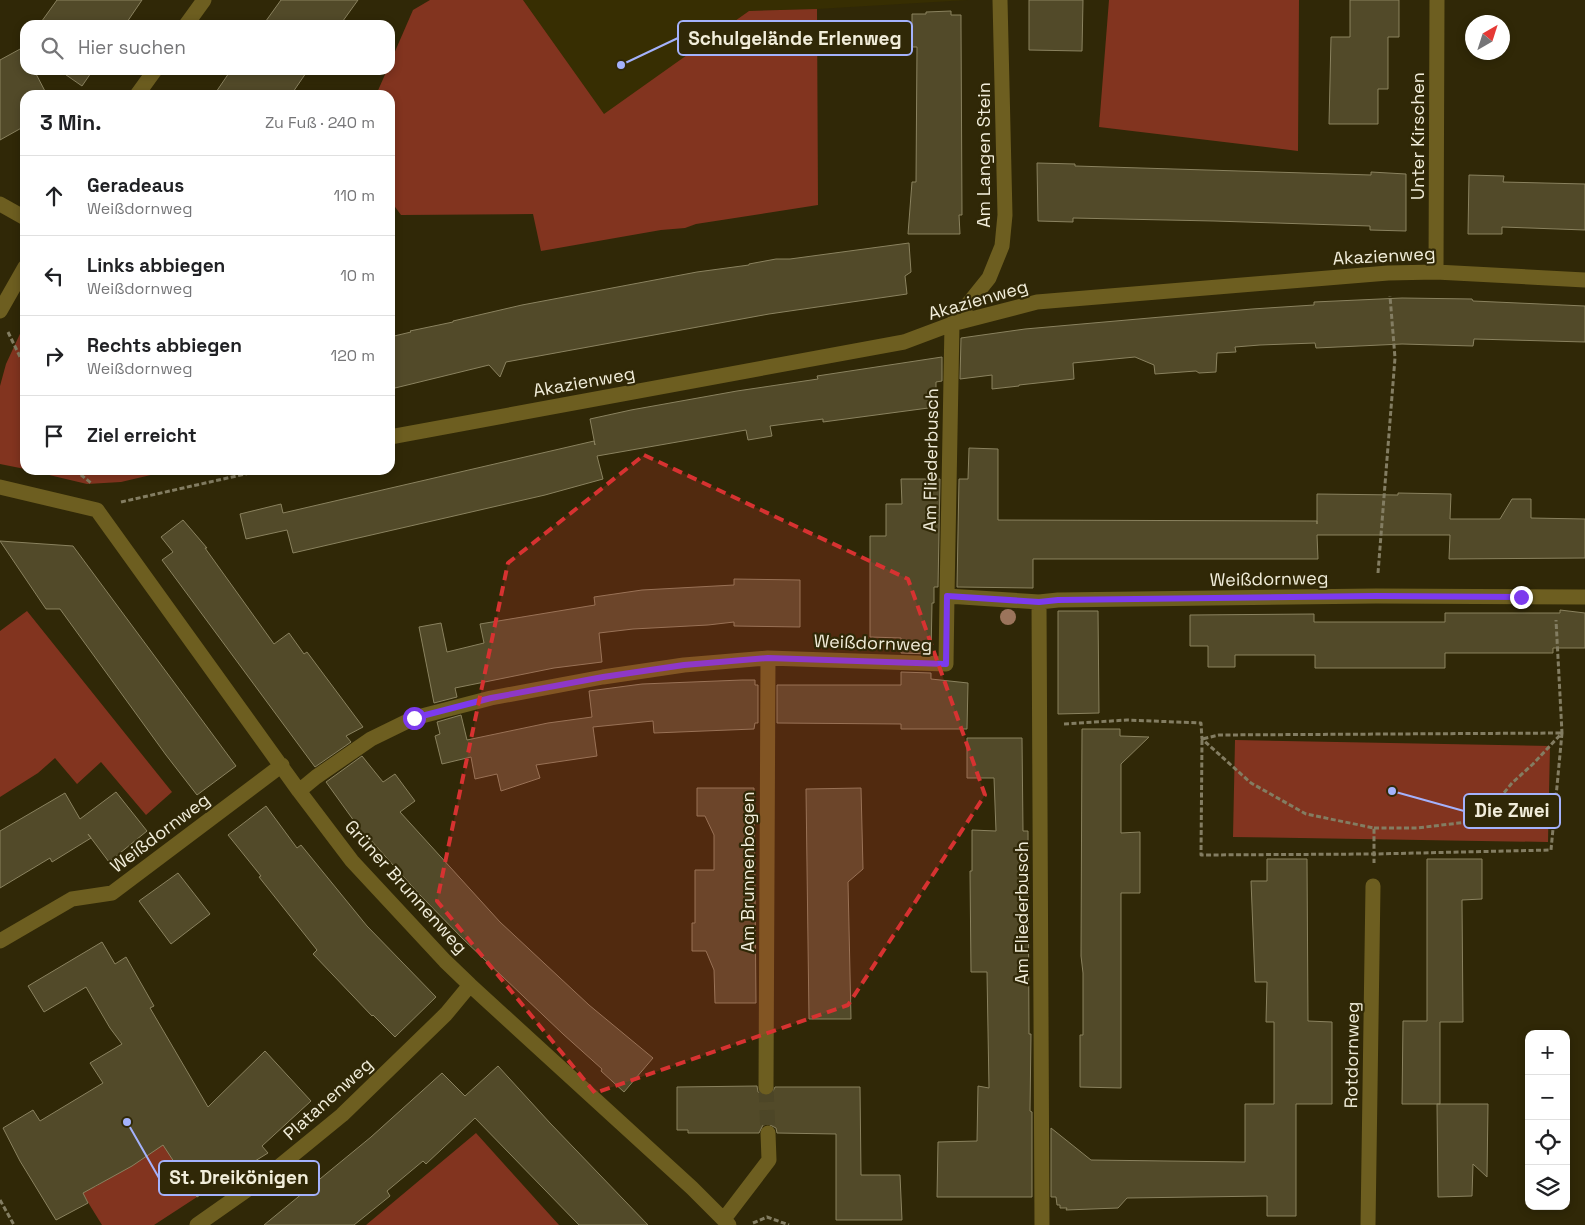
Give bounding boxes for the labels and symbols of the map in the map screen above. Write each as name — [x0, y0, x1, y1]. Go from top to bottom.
north arrow — [1465, 15, 1510, 60]
callout: Schulgelände Erlenweg — [678, 21, 912, 55]
text: Schulgelände Erlenweg — [688, 26, 902, 51]
street label: Unter Kirschen — [1406, 72, 1429, 200]
street label: Am Langen Stein — [972, 82, 995, 228]
street label: Akazienweg — [1332, 241, 1436, 270]
street label: Akazienweg — [925, 274, 1031, 325]
street label: Akazienweg — [531, 361, 637, 402]
street label: Am Fliederbusch — [918, 388, 943, 532]
street label: Weißdornweg — [1209, 566, 1329, 591]
route end — [1510, 586, 1533, 609]
street label: Weißdornweg — [813, 629, 933, 656]
route start — [403, 707, 426, 730]
street label: Weißdornweg — [105, 788, 214, 878]
street label: Am Brunnenbogen — [736, 792, 759, 952]
callout: Die Zwei — [1464, 794, 1560, 828]
text: Die Zwei — [1474, 798, 1550, 823]
street label: Grüner Brunnenweg — [340, 815, 473, 958]
street label: Am Fliederbusch — [1010, 841, 1033, 985]
street label: Rotdornweg — [1339, 1001, 1364, 1109]
street label: Platanenweg — [278, 1052, 377, 1145]
callout: St. Dreikönigen — [159, 1161, 319, 1195]
text: St. Dreikönigen — [169, 1165, 309, 1190]

